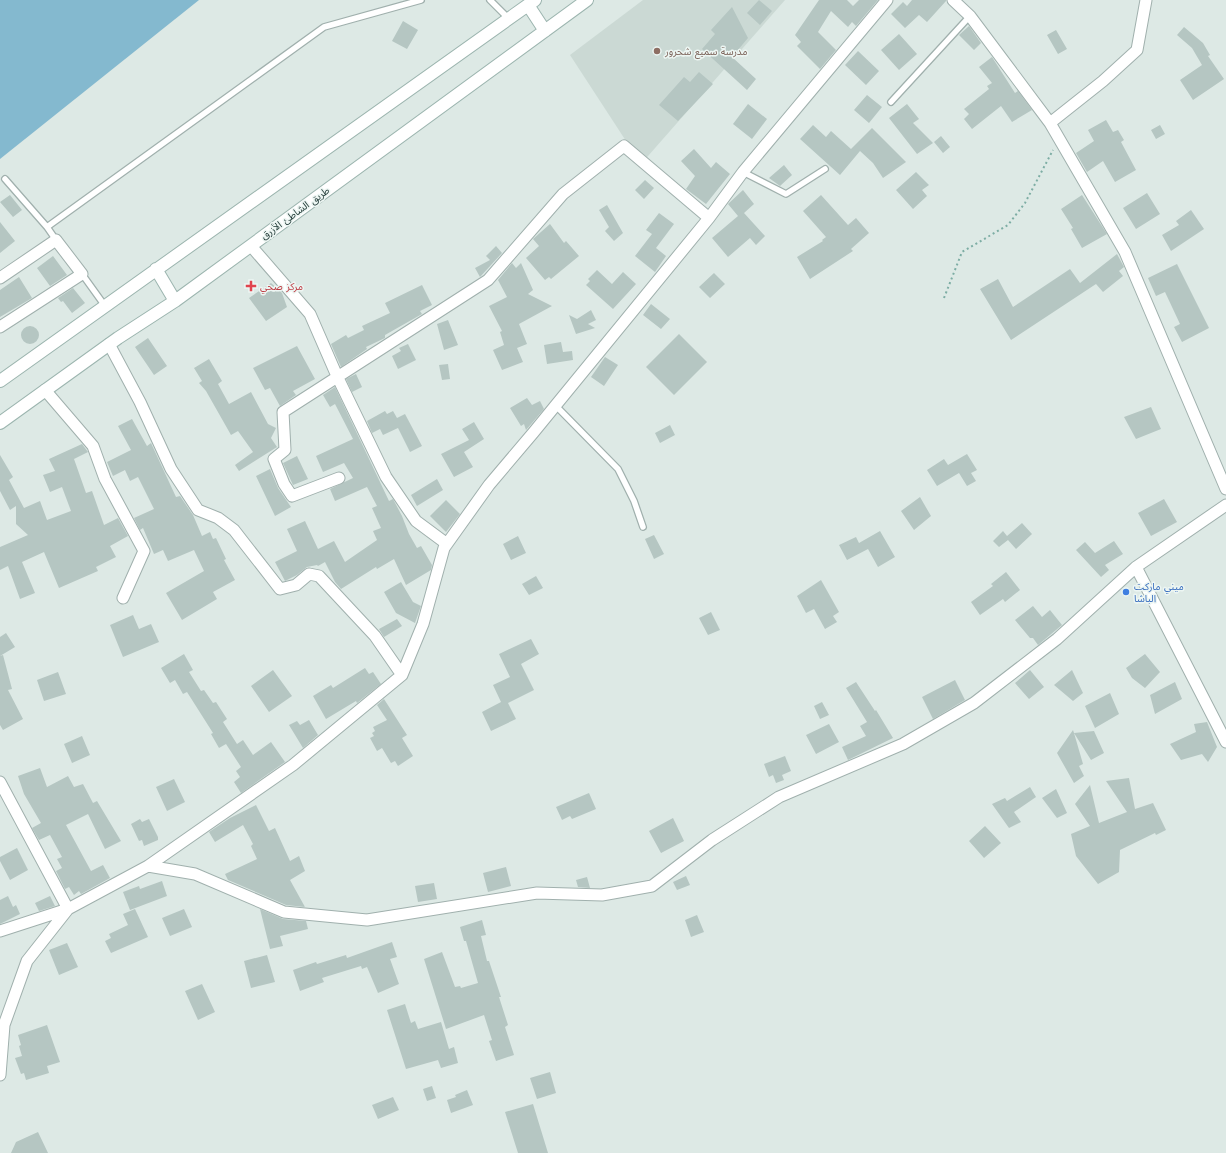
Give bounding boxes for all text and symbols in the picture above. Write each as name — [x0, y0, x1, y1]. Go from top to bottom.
marker: مدرسة سميع شحرور — [652, 46, 662, 56]
place label: مدرسة سميع شحرور — [664, 46, 747, 59]
street label: طريق الشاطئ الأزرق — [259, 184, 332, 242]
marker: مركز صحي — [245, 280, 257, 292]
place label: مركز صحي — [260, 281, 303, 294]
place label: ميني ماركت الباشا — [1134, 581, 1184, 604]
marker: ميني ماركت الباشا — [1121, 587, 1131, 597]

